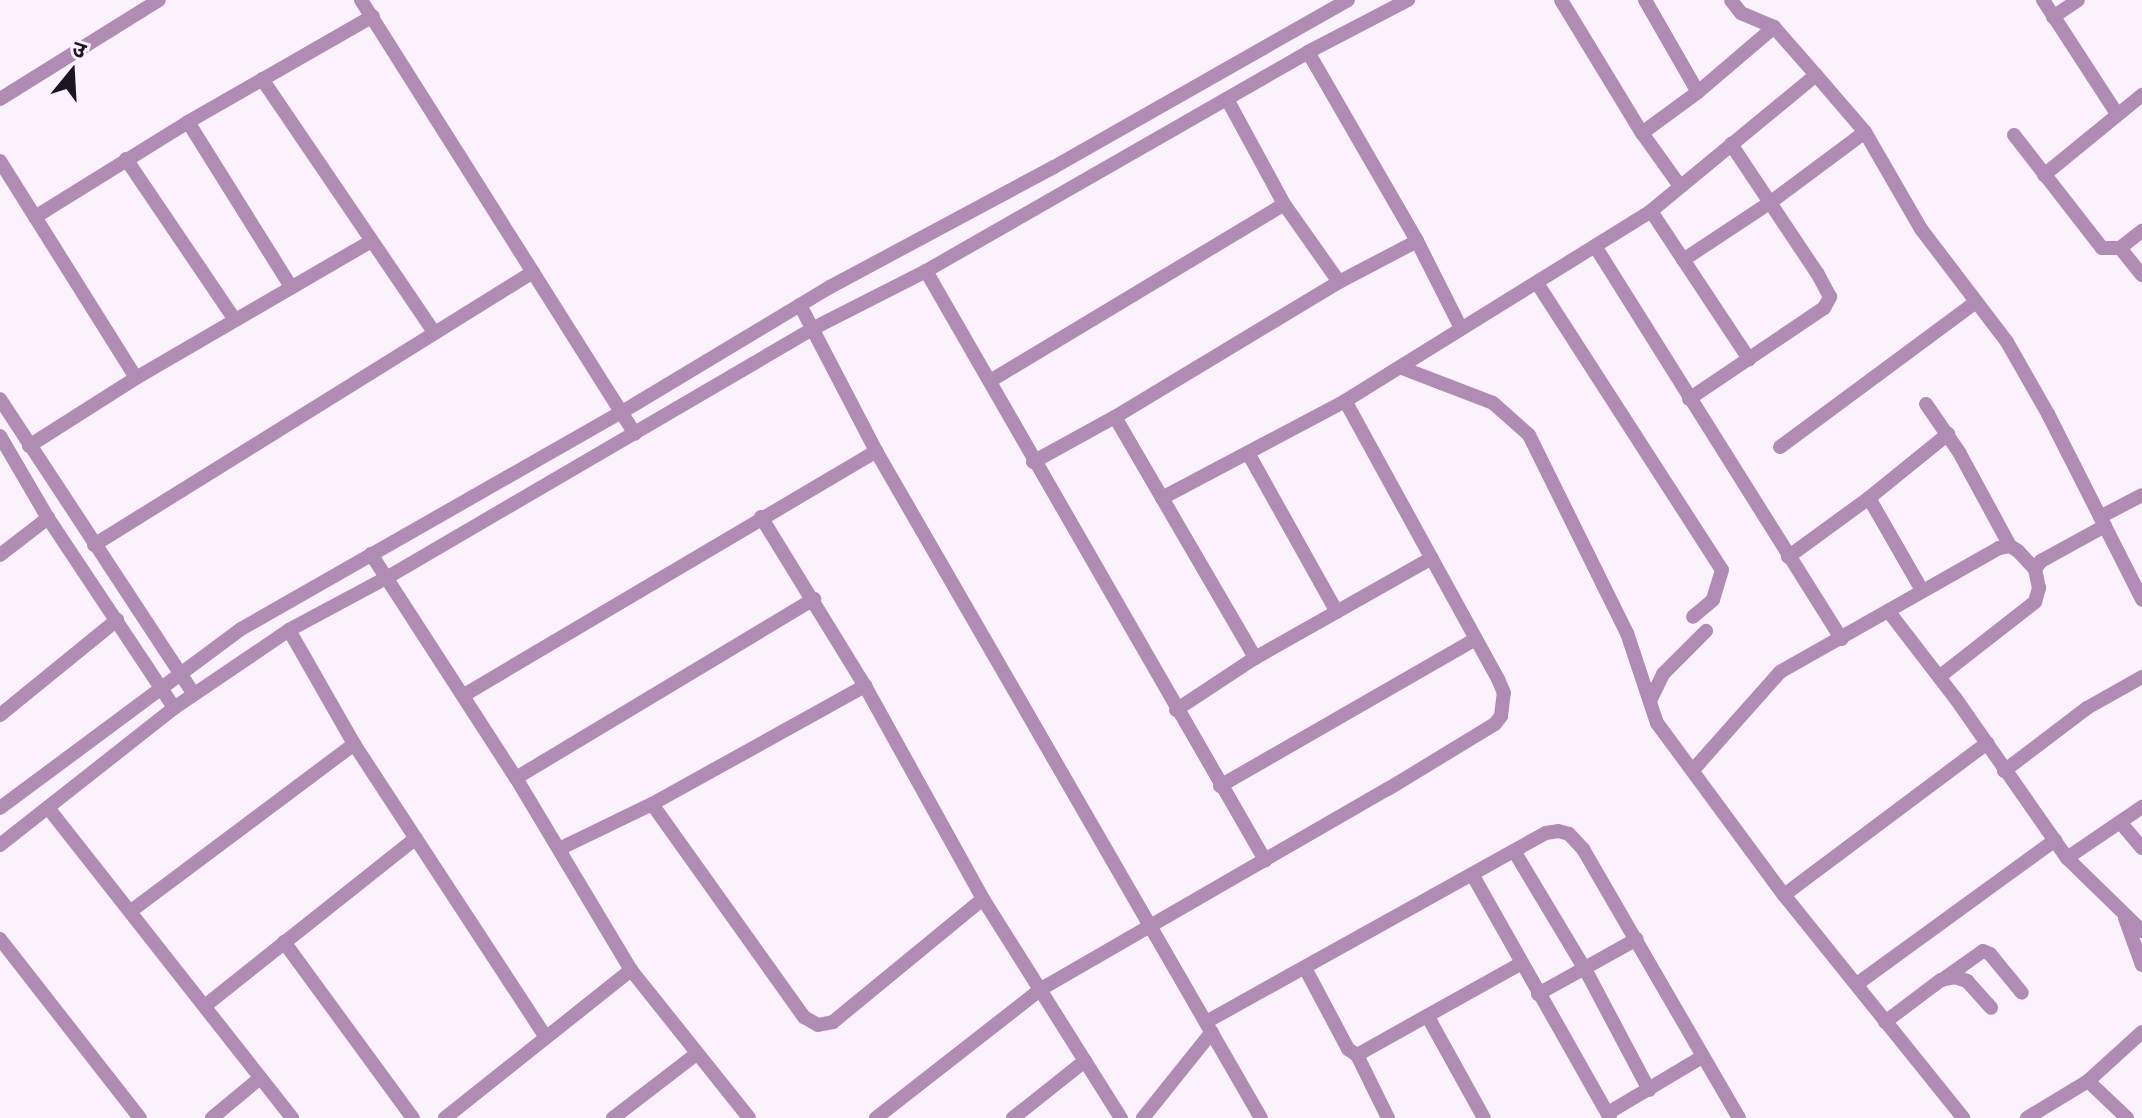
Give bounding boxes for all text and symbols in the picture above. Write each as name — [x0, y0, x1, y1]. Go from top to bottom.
north arrow — [32, 32, 112, 112]
text: उ — [69, 34, 90, 64]

